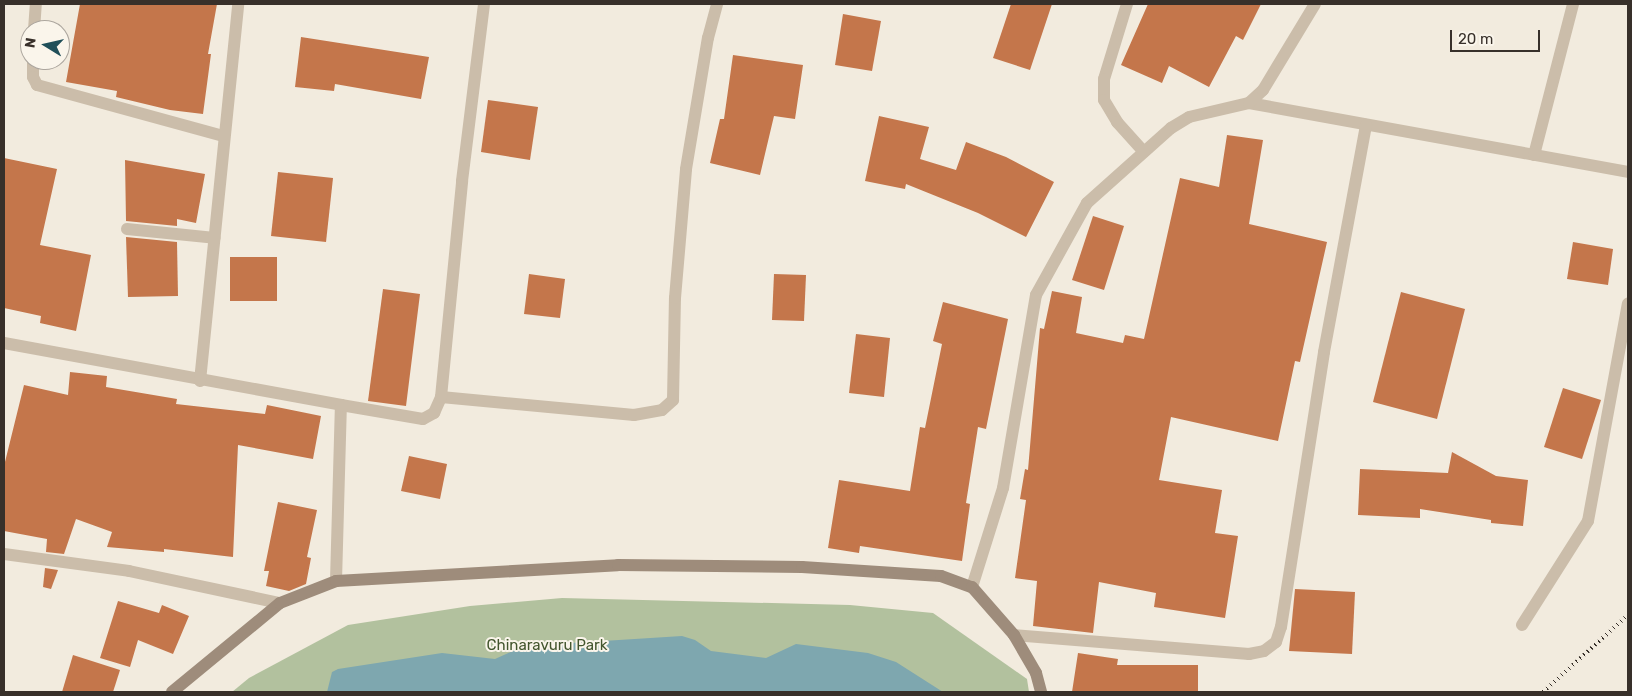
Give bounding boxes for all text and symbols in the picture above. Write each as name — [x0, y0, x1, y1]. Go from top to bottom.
north arrow — [20, 20, 70, 70]
scale bar — [1452, 20, 1542, 52]
text: 20 m — [1458, 30, 1493, 48]
text: N — [21, 36, 40, 49]
park label: Chinaravuru Park — [487, 637, 607, 655]

